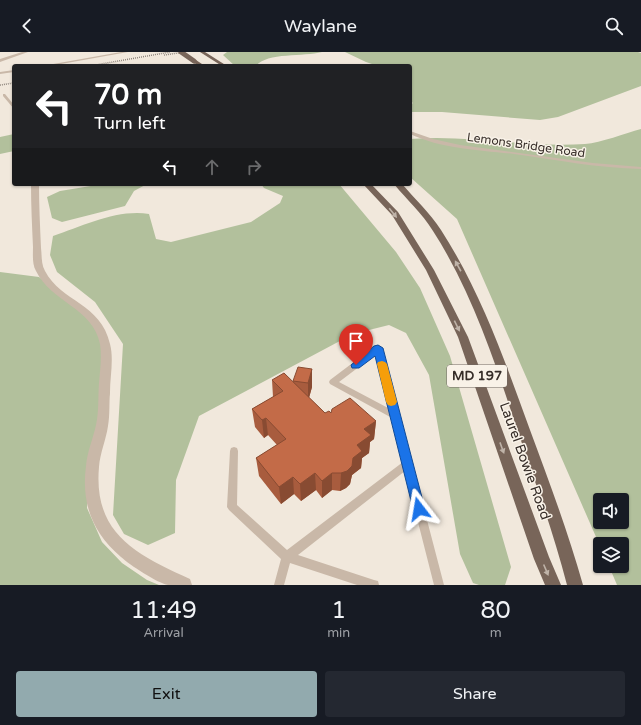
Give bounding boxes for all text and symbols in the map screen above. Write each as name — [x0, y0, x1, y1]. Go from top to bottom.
icon: back — [16, 15, 38, 37]
text: Waylane — [284, 15, 357, 37]
icon: search — [603, 15, 625, 37]
text: 70 m — [94, 78, 162, 112]
icon: left — [28, 80, 80, 132]
text: Turn left — [94, 112, 166, 134]
street label: Lemons Bridge Road — [466, 130, 586, 160]
icon: left — [159, 156, 181, 178]
icon: ahead — [201, 156, 223, 178]
icon: right — [243, 156, 265, 178]
one-way arrow — [389, 208, 398, 219]
one-way arrow — [454, 260, 461, 272]
one-way arrow — [454, 320, 461, 331]
pin — [339, 324, 373, 365]
icon: arrive — [345, 330, 367, 352]
road number: MD 197 — [447, 365, 507, 387]
street label: Laurel Bowie Road — [496, 400, 554, 522]
one-way arrow — [500, 442, 506, 454]
position arrow — [398, 488, 440, 530]
map controls — [593, 493, 629, 573]
button: sound — [593, 493, 629, 529]
button: layers — [593, 537, 629, 573]
one-way arrow — [543, 564, 550, 576]
text: 11:49 — [130, 596, 197, 625]
text: 1 — [331, 596, 346, 625]
text: 80 — [481, 596, 511, 625]
text: Arrival — [143, 625, 184, 641]
text: min — [327, 625, 350, 641]
text: m — [490, 625, 502, 641]
button: Exit — [16, 671, 317, 717]
button: Share — [325, 671, 625, 717]

